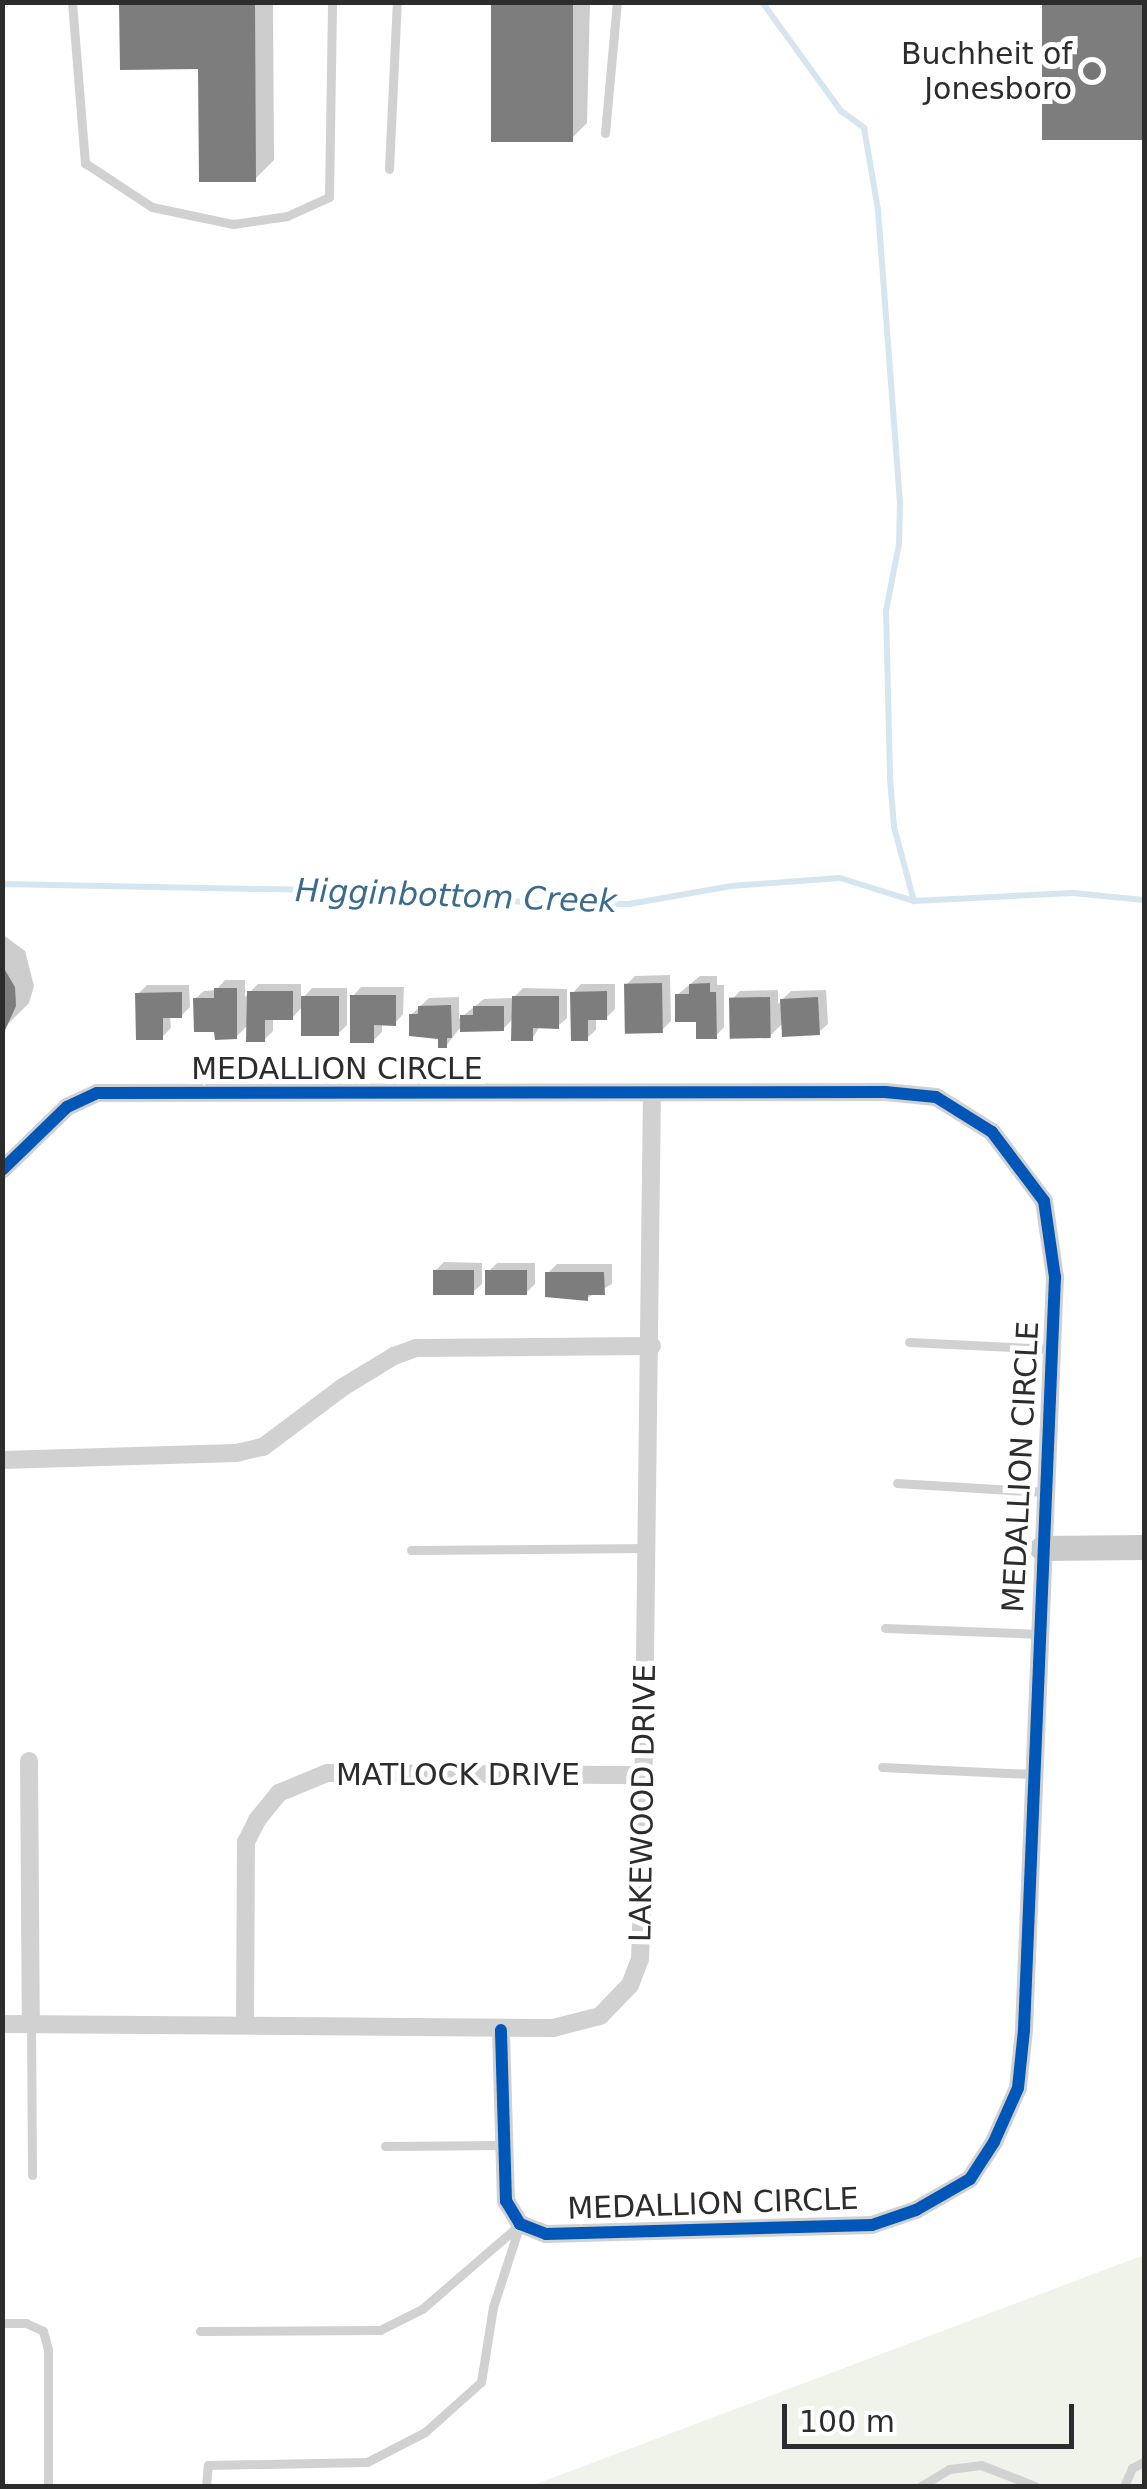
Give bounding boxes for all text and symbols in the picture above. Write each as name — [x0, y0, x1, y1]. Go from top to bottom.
place label: Buchheit of Jonesboro — [901, 36, 1072, 106]
marker: Buchheit of Jonesboro — [1081, 60, 1103, 82]
water label: Higginbottom Creek — [294, 871, 618, 921]
street label: MEDALLION CIRCLE — [191, 1051, 483, 1087]
street label: MEDALLION CIRCLE — [995, 1320, 1047, 1614]
street label: LAKEWOOD DRIVE — [623, 1664, 663, 1942]
street label: MATLOCK DRIVE — [336, 1757, 580, 1793]
street label: MEDALLION CIRCLE — [567, 2181, 859, 2227]
scale bar — [787, 2384, 1080, 2446]
text: 100 m — [799, 2404, 895, 2439]

